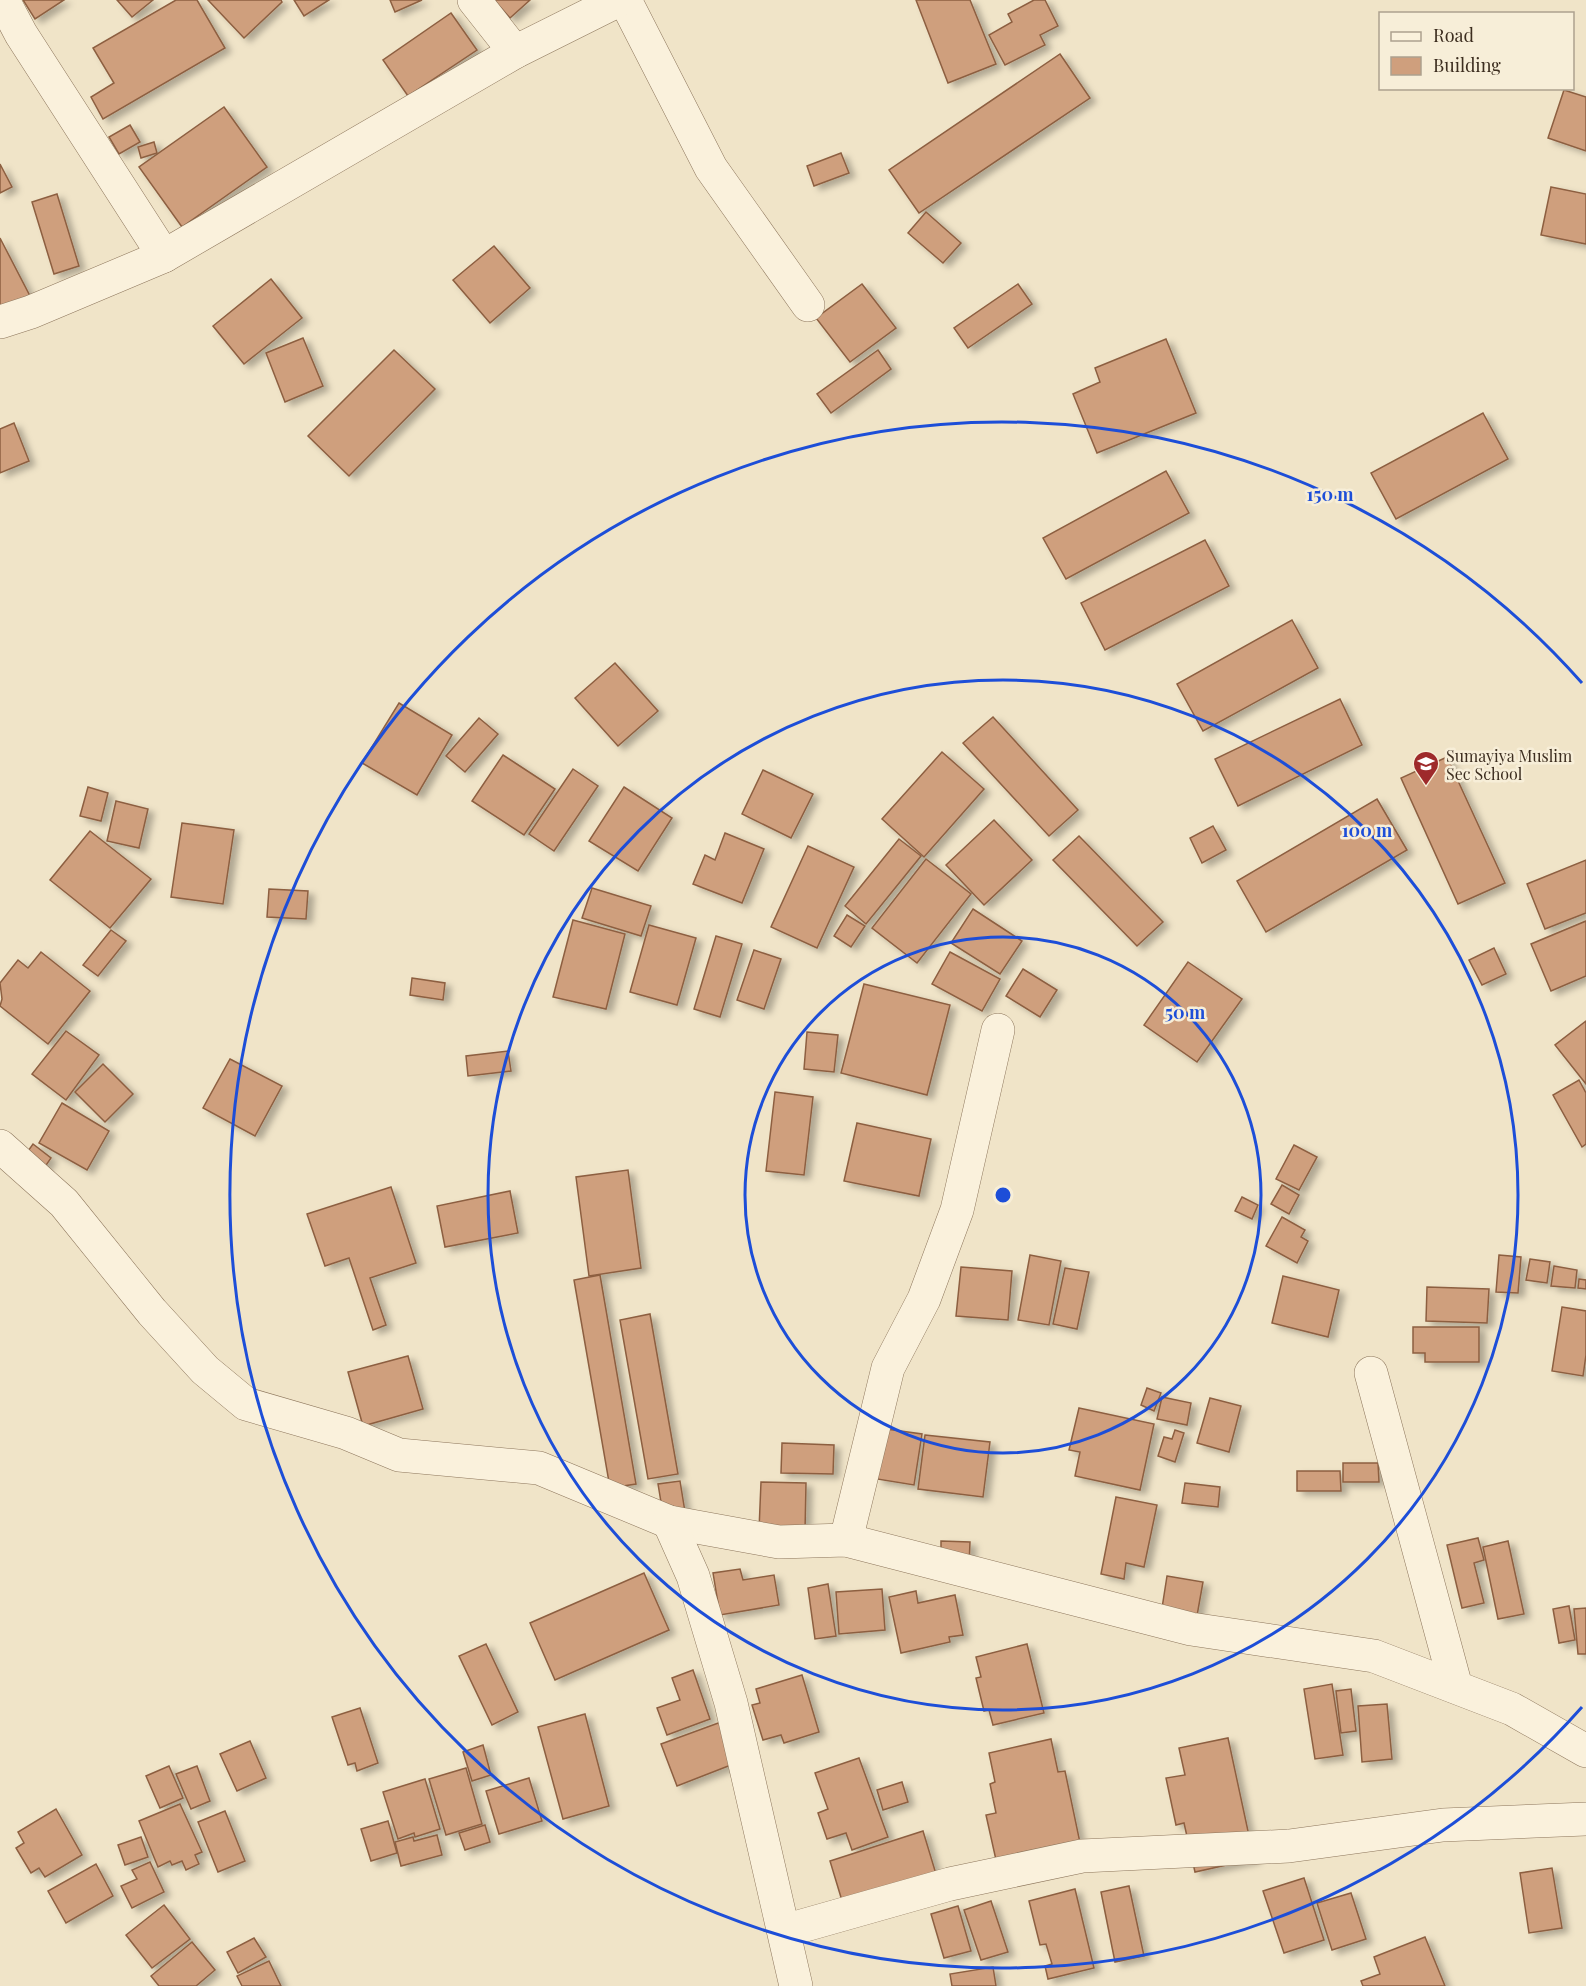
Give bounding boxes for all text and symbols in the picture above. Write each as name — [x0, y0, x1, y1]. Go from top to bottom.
legend — [1379, 12, 1574, 90]
text: Road — [1433, 23, 1474, 47]
text: Building — [1433, 53, 1501, 77]
text: 150 m — [1306, 482, 1354, 506]
place label: Sumayiya Muslim Sec School — [1446, 745, 1572, 784]
school or university icon: Sumayiya Muslim Sec School — [1411, 749, 1441, 787]
text: 100 m — [1342, 818, 1393, 842]
text: 50 m — [1165, 1000, 1206, 1024]
centre of rings — [993, 1185, 1013, 1205]

